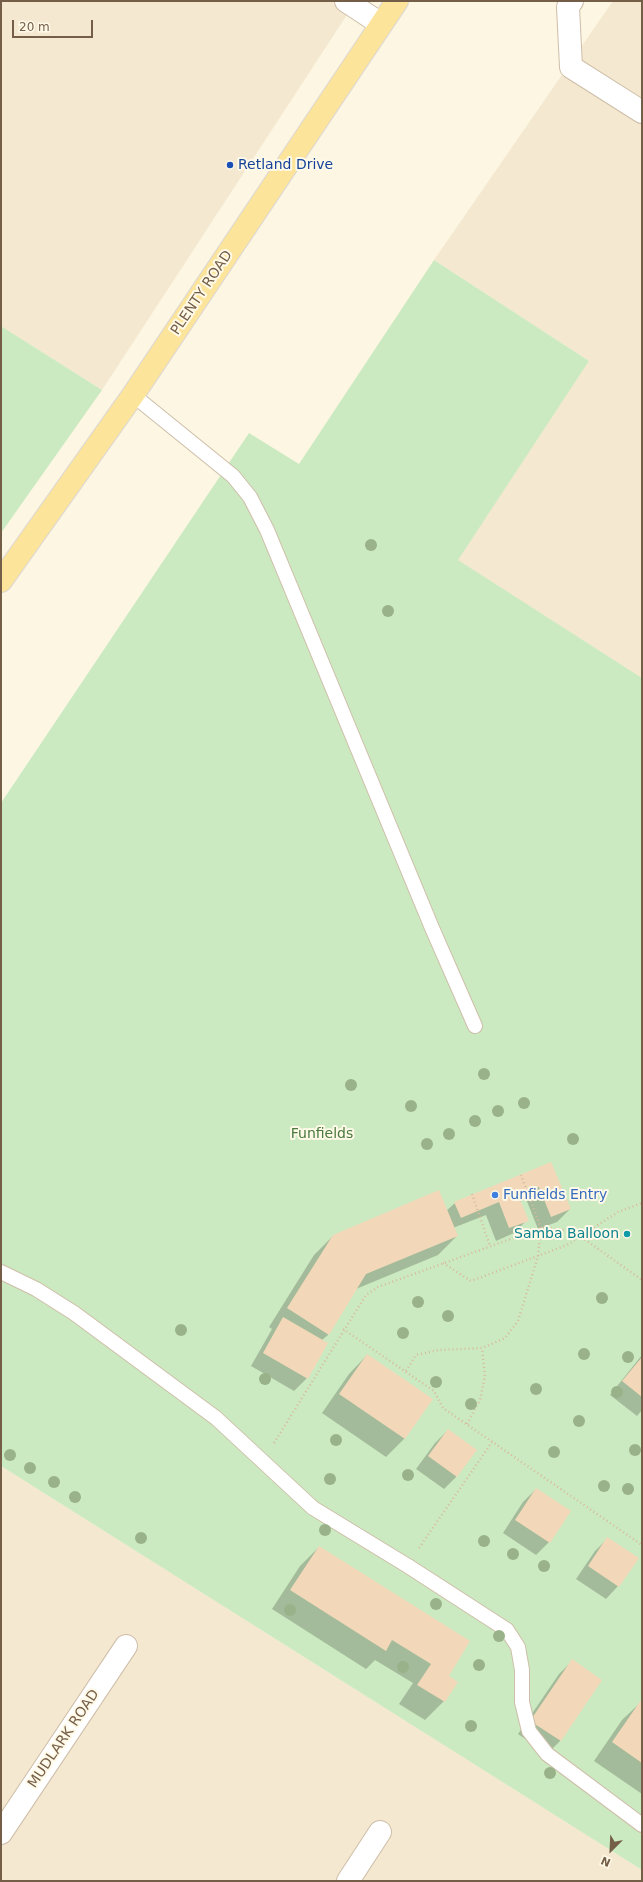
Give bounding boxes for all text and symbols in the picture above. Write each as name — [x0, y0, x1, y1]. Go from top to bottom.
scale bar — [14, 12, 95, 38]
text: 20 m — [19, 20, 50, 34]
place label: Retland Drive — [238, 157, 333, 173]
marker: Retland Drive — [225, 160, 235, 170]
street label: PLENTY ROAD — [168, 248, 236, 338]
park label: Funfields — [291, 1126, 353, 1142]
place label: Funfields Entry — [503, 1187, 607, 1203]
marker: Funfields Entry — [490, 1190, 500, 1200]
place label: Samba Balloon — [514, 1226, 619, 1242]
marker: Samba Balloon — [622, 1229, 632, 1239]
street label: MUDLARK ROAD — [25, 1687, 103, 1791]
north arrow — [591, 1830, 631, 1870]
text: N — [599, 1854, 613, 1869]

